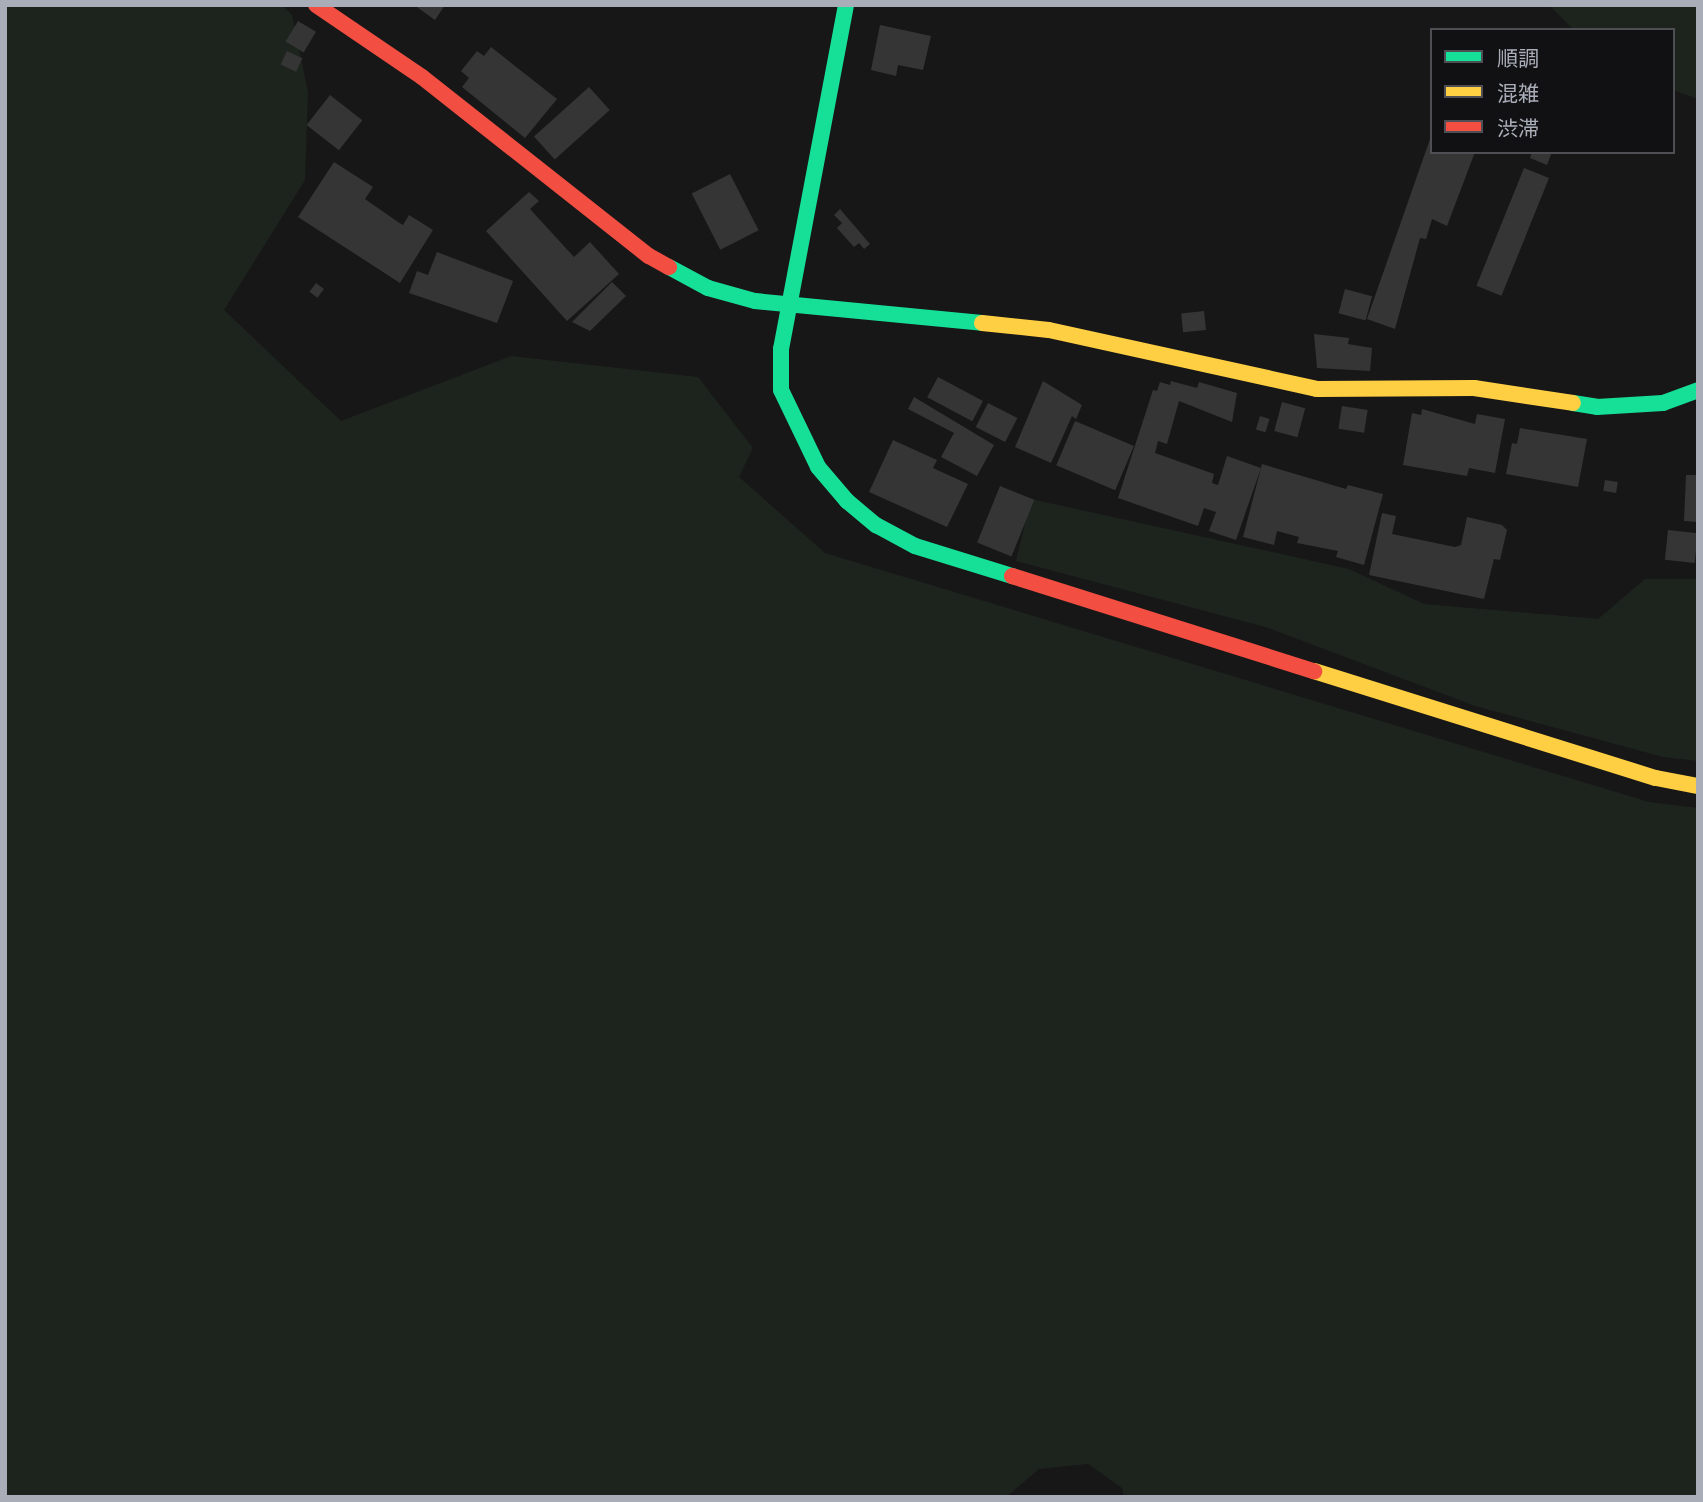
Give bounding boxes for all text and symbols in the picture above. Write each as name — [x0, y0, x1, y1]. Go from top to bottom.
legend — [1430, 28, 1675, 154]
text: 順調 — [1497, 46, 1539, 71]
text: 混雑 — [1497, 81, 1539, 106]
text: 渋滞 — [1497, 116, 1539, 141]

